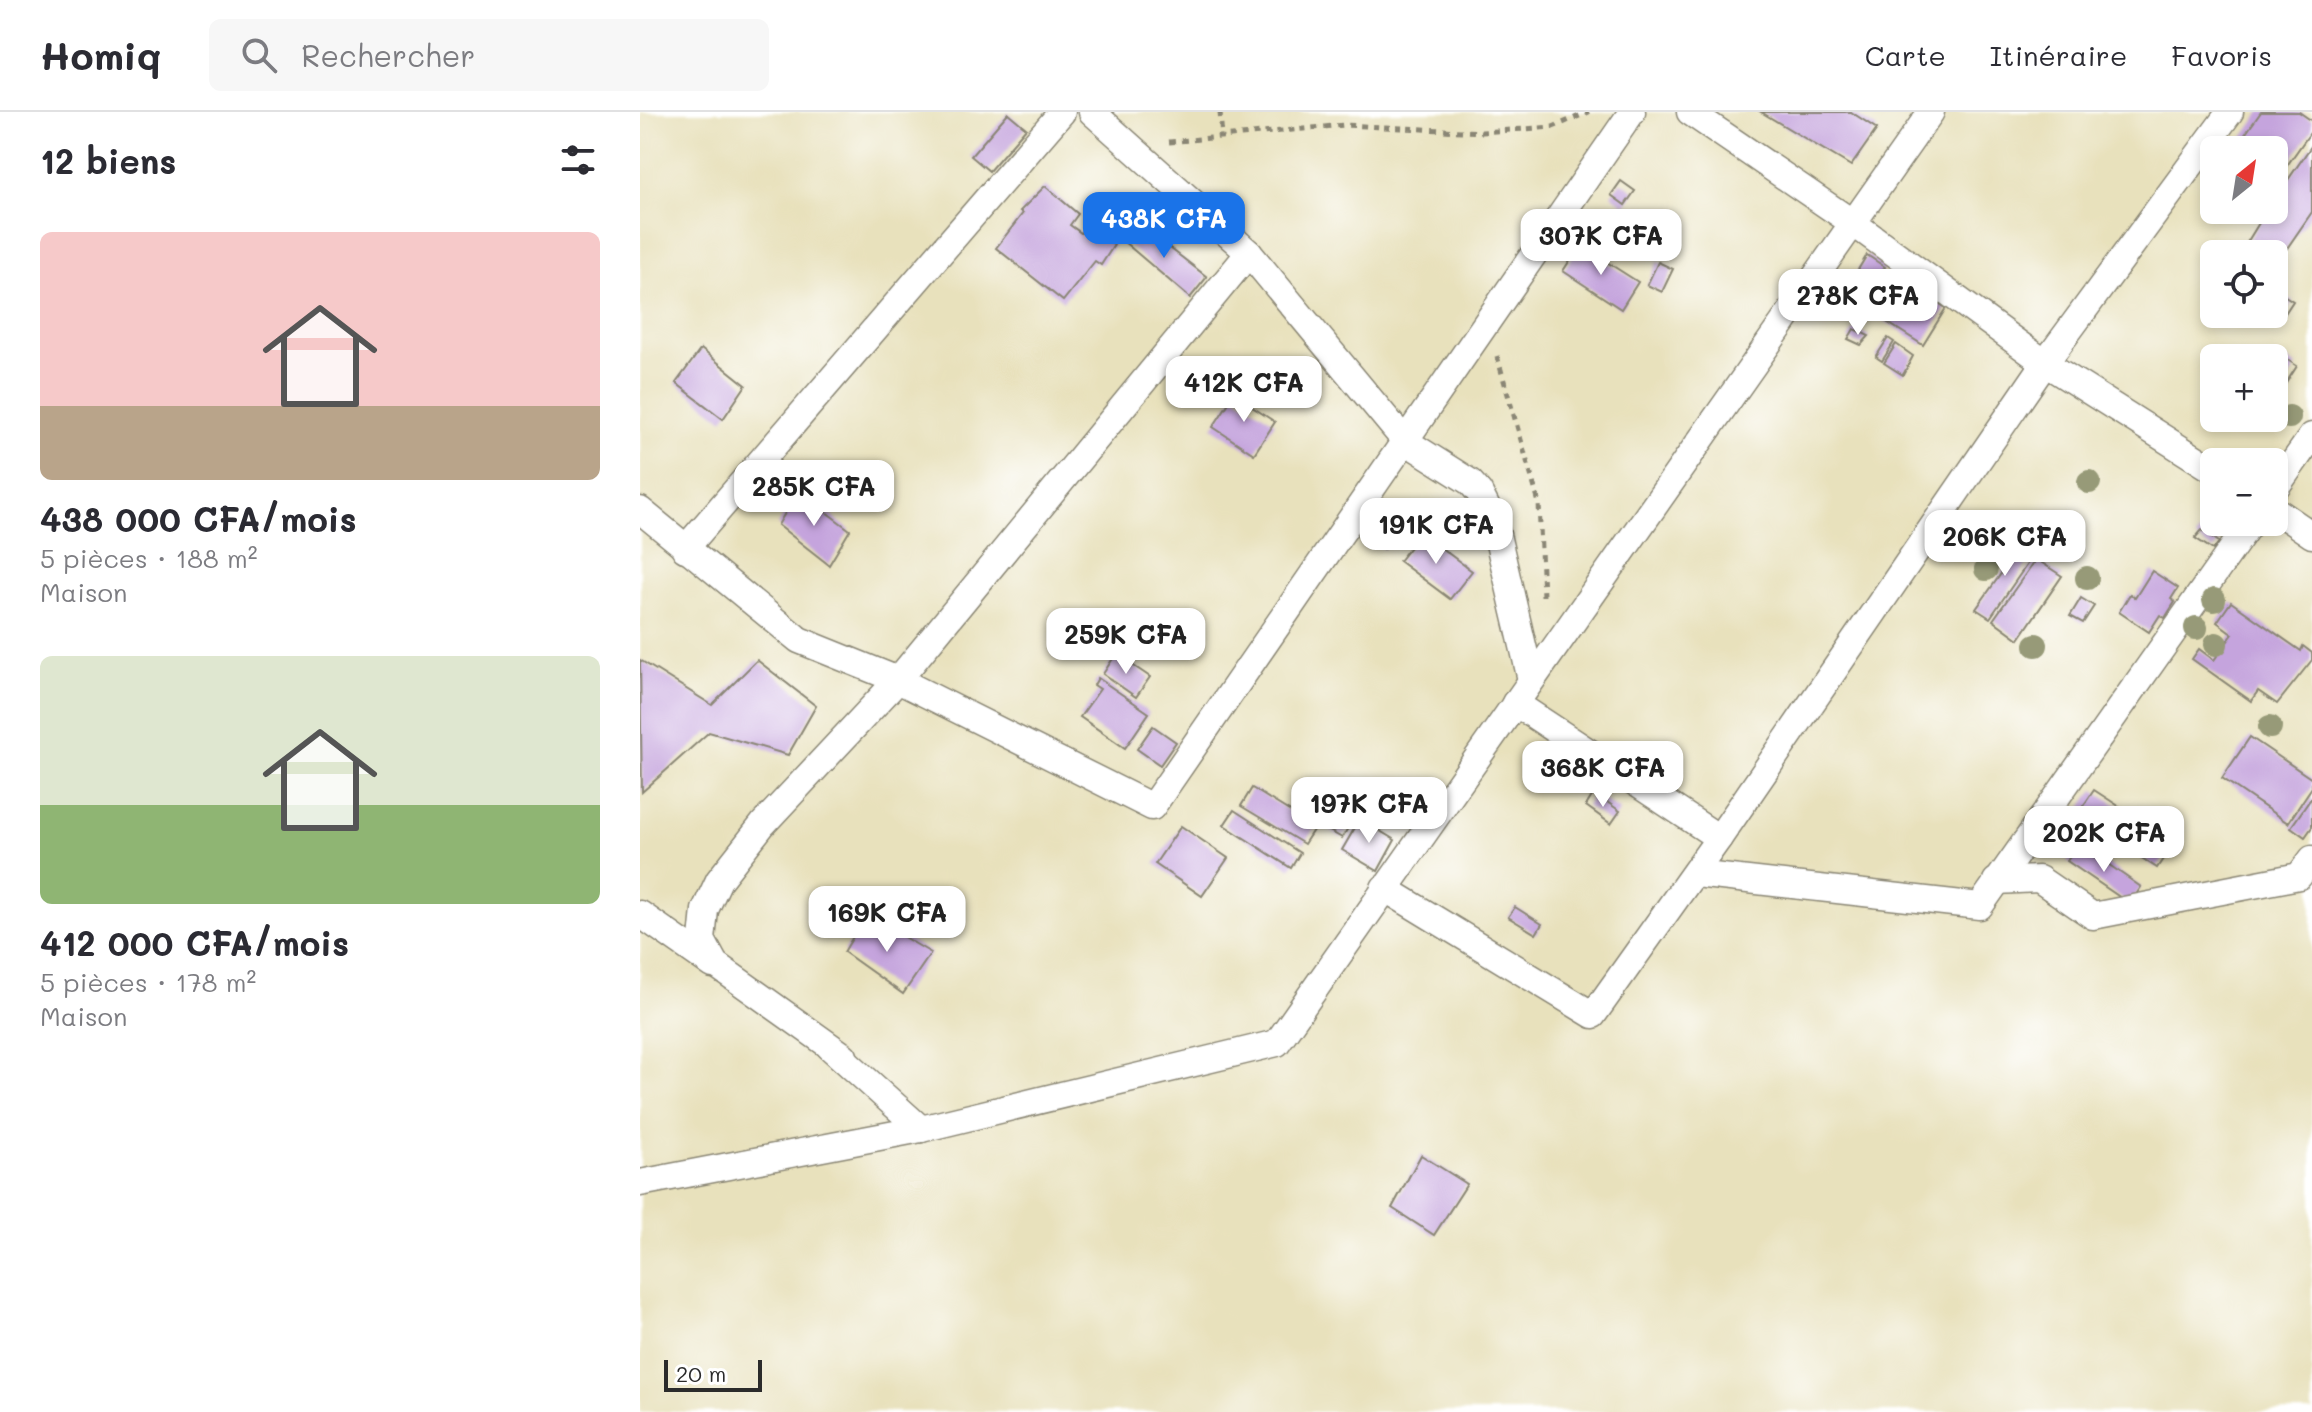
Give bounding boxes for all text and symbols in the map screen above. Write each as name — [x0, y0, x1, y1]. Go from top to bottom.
search box — [209, 19, 769, 91]
text: Homiq — [40, 30, 161, 80]
icon: search — [237, 33, 281, 77]
text: Rechercher — [301, 35, 475, 75]
text: Carte — [1865, 37, 1946, 73]
text: Itinéraire — [1990, 37, 2127, 73]
text: Favoris — [2171, 37, 2272, 73]
north arrow — [2200, 136, 2288, 224]
map controls — [2200, 136, 2288, 536]
text: 12 biens — [40, 138, 176, 183]
icon: filters — [556, 138, 600, 182]
pin: 438K CFA — [1081, 192, 1247, 260]
text: 438K CFA — [1101, 201, 1227, 235]
pin: 307K CFA — [1518, 209, 1684, 277]
text: 307K CFA — [1539, 218, 1663, 252]
button: locate — [2200, 240, 2288, 328]
pin: 278K CFA — [1775, 269, 1941, 337]
text: 278K CFA — [1796, 278, 1920, 312]
icon: home — [248, 284, 392, 428]
button: + — [2200, 344, 2288, 432]
pin: 412K CFA — [1161, 356, 1327, 424]
text: 412K CFA — [1184, 365, 1304, 399]
button: − — [2200, 448, 2288, 536]
pin: 285K CFA — [731, 460, 897, 528]
text: 285K CFA — [752, 469, 876, 503]
text: 438 000 CFA/mois — [40, 496, 357, 541]
pin: 191K CFA — [1353, 498, 1519, 566]
text: 191K CFA — [1378, 507, 1494, 541]
pin: 206K CFA — [1922, 510, 2088, 578]
text: 206K CFA — [1943, 519, 2067, 553]
text: 5 pièces · 188 m² — [40, 541, 258, 575]
text: Maison — [40, 575, 127, 609]
pin: 259K CFA — [1043, 608, 1209, 676]
text: 259K CFA — [1064, 617, 1188, 651]
icon: home — [248, 708, 392, 852]
pin: 368K CFA — [1520, 741, 1686, 809]
text: 368K CFA — [1540, 750, 1666, 784]
pin: 197K CFA — [1286, 777, 1452, 845]
text: 197K CFA — [1309, 786, 1429, 820]
pin: 202K CFA — [2021, 806, 2187, 874]
text: 202K CFA — [2042, 815, 2166, 849]
pin: 169K CFA — [804, 886, 970, 954]
text: 169K CFA — [827, 895, 947, 929]
text: 412 000 CFA/mois — [40, 920, 349, 965]
text: 5 pièces · 178 m² — [40, 965, 256, 999]
text: Maison — [40, 999, 127, 1033]
scale bar — [664, 1356, 762, 1392]
text: 20 m — [676, 1359, 726, 1388]

